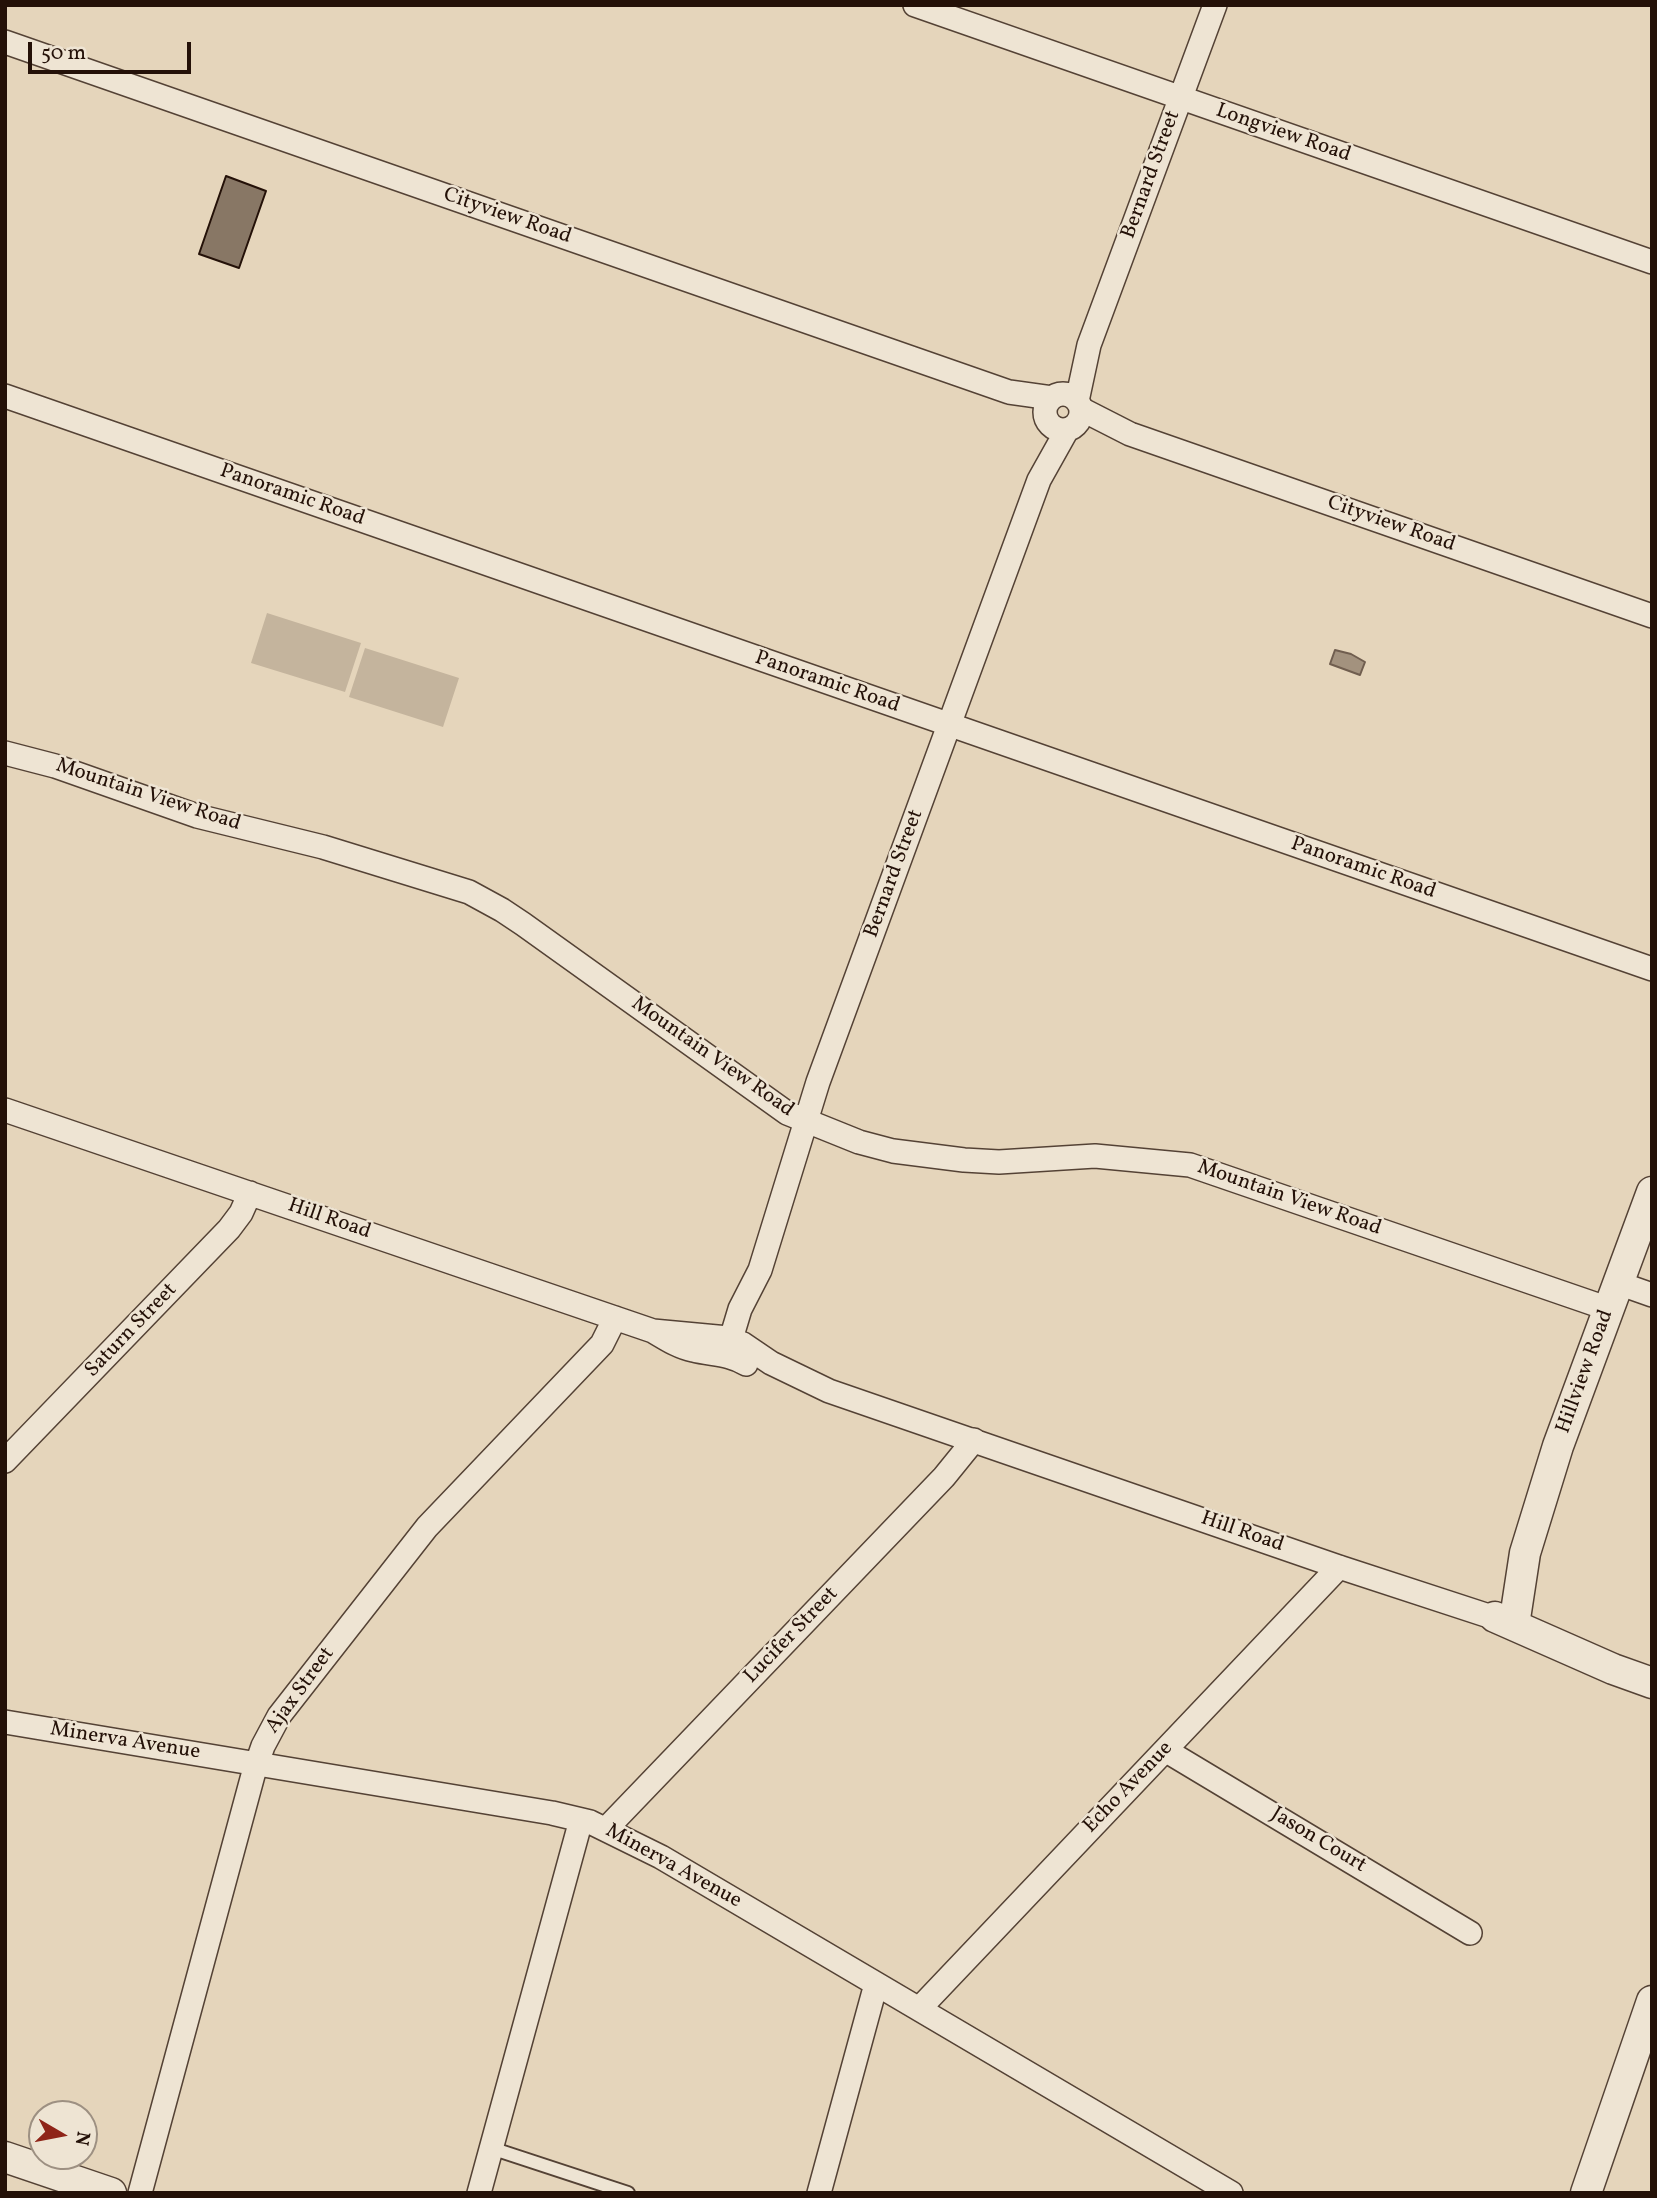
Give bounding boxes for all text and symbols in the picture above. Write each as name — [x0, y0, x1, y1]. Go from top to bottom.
scale bar — [32, 28, 194, 72]
text: 50 m — [41, 39, 86, 68]
street label: Longview Road — [1212, 99, 1354, 169]
street label: Bernard Street — [1117, 107, 1187, 243]
street label: Cityview Road — [440, 183, 574, 251]
street label: Panoramic Road — [216, 459, 368, 533]
street label: Cityview Road — [1324, 491, 1458, 559]
street label: Panoramic Road — [751, 646, 903, 720]
street label: Mountain View Road — [52, 754, 244, 838]
street label: Bernard Street — [860, 806, 930, 942]
street label: Panoramic Road — [1287, 832, 1439, 906]
street label: Mountain View Road — [626, 992, 798, 1124]
street label: Mountain View Road — [1194, 1156, 1384, 1242]
street label: Hill Road — [284, 1194, 374, 1246]
street label: Saturn Street — [81, 1279, 183, 1383]
street label: Hillview Road — [1552, 1307, 1620, 1437]
street label: Hill Road — [1197, 1507, 1287, 1559]
street label: Lucifer Street — [740, 1582, 844, 1690]
street label: Ajax Street — [261, 1643, 341, 1739]
street label: Minerva Avenue — [48, 1718, 202, 1766]
street label: Echo Avenue — [1079, 1737, 1179, 1839]
street label: Jason Court — [1266, 1803, 1370, 1879]
street label: Minerva Avenue — [601, 1819, 745, 1915]
north arrow — [28, 2100, 98, 2170]
text: N — [68, 2129, 96, 2147]

